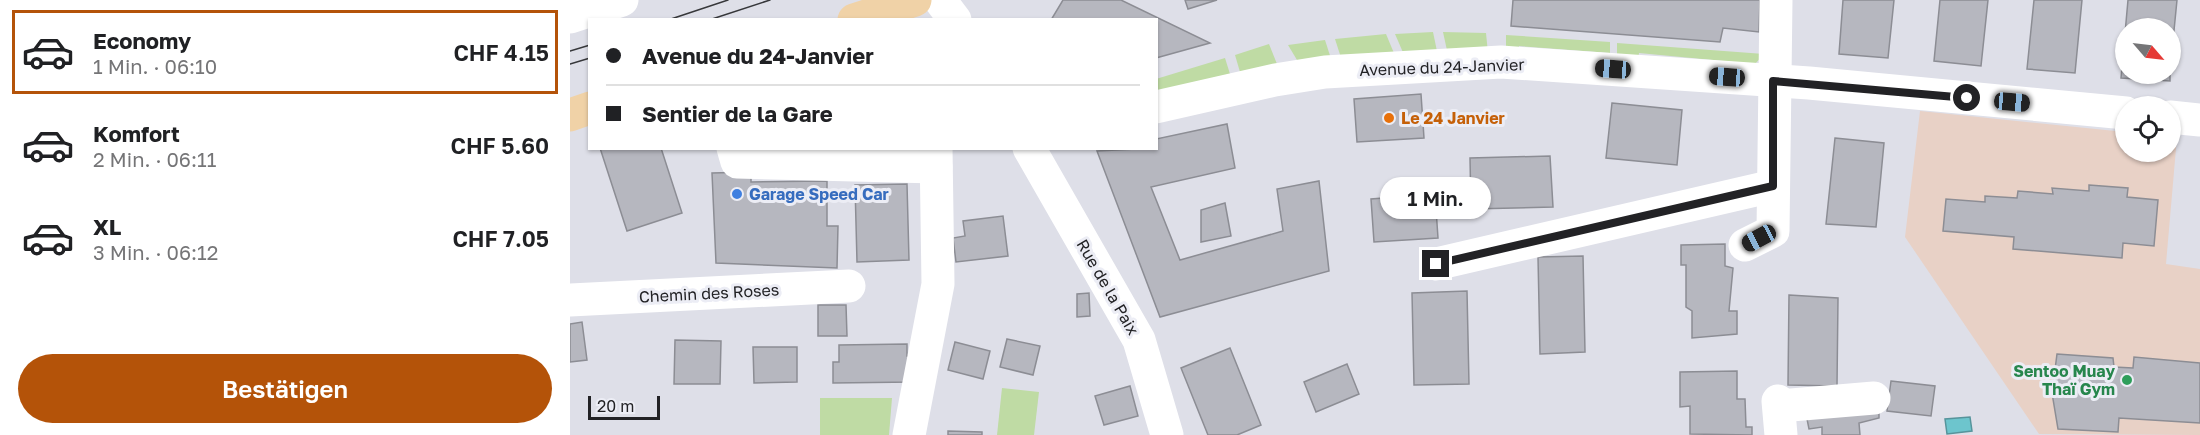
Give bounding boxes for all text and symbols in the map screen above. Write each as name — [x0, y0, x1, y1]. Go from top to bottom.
north arrow — [2115, 18, 2181, 84]
map controls — [2115, 18, 2181, 162]
icon: car — [21, 25, 75, 79]
text: Economy — [93, 27, 191, 54]
text: CHF 4.15 — [453, 39, 549, 66]
text: Avenue du 24-Janvier — [642, 42, 874, 69]
text: 1 Min. · 06:10 — [93, 54, 217, 78]
street label: Avenue du 24-Janvier — [1359, 54, 1525, 80]
car — [1594, 59, 1632, 79]
car — [1708, 67, 1746, 87]
route start — [1953, 84, 1980, 111]
car — [1993, 91, 2031, 113]
button: locate — [2115, 96, 2181, 162]
text: Sentier de la Gare — [642, 100, 833, 127]
place label: Le 24 Janvier — [1401, 108, 1505, 128]
marker: Le 24 Janvier — [1382, 111, 1396, 125]
icon: car — [21, 118, 75, 172]
text: Komfort — [93, 120, 180, 147]
text: CHF 5.60 — [451, 132, 549, 159]
text: 2 Min. · 06:11 — [93, 147, 216, 171]
callout: 1 Min. — [1380, 177, 1492, 219]
place label: Garage Speed Car — [749, 184, 889, 204]
text: 1 Min. — [1407, 186, 1464, 210]
marker: Garage Speed Car — [730, 187, 744, 201]
icon: car — [21, 211, 75, 265]
text: XL — [93, 213, 121, 240]
car — [1739, 222, 1779, 254]
text: CHF 7.05 — [452, 225, 549, 252]
street label: Rue de la Paix — [1073, 236, 1144, 339]
text: 3 Min. · 06:12 — [93, 240, 218, 264]
route end — [1422, 250, 1449, 277]
street label: Chemin des Roses — [638, 279, 780, 307]
button: Bestätigen — [18, 354, 552, 423]
place label: Sentoo Muay Thaï Gym — [2013, 361, 2115, 399]
marker: Sentoo Muay Thaï Gym — [2120, 373, 2134, 387]
scale bar — [588, 393, 660, 420]
text: 20 m — [597, 396, 634, 416]

